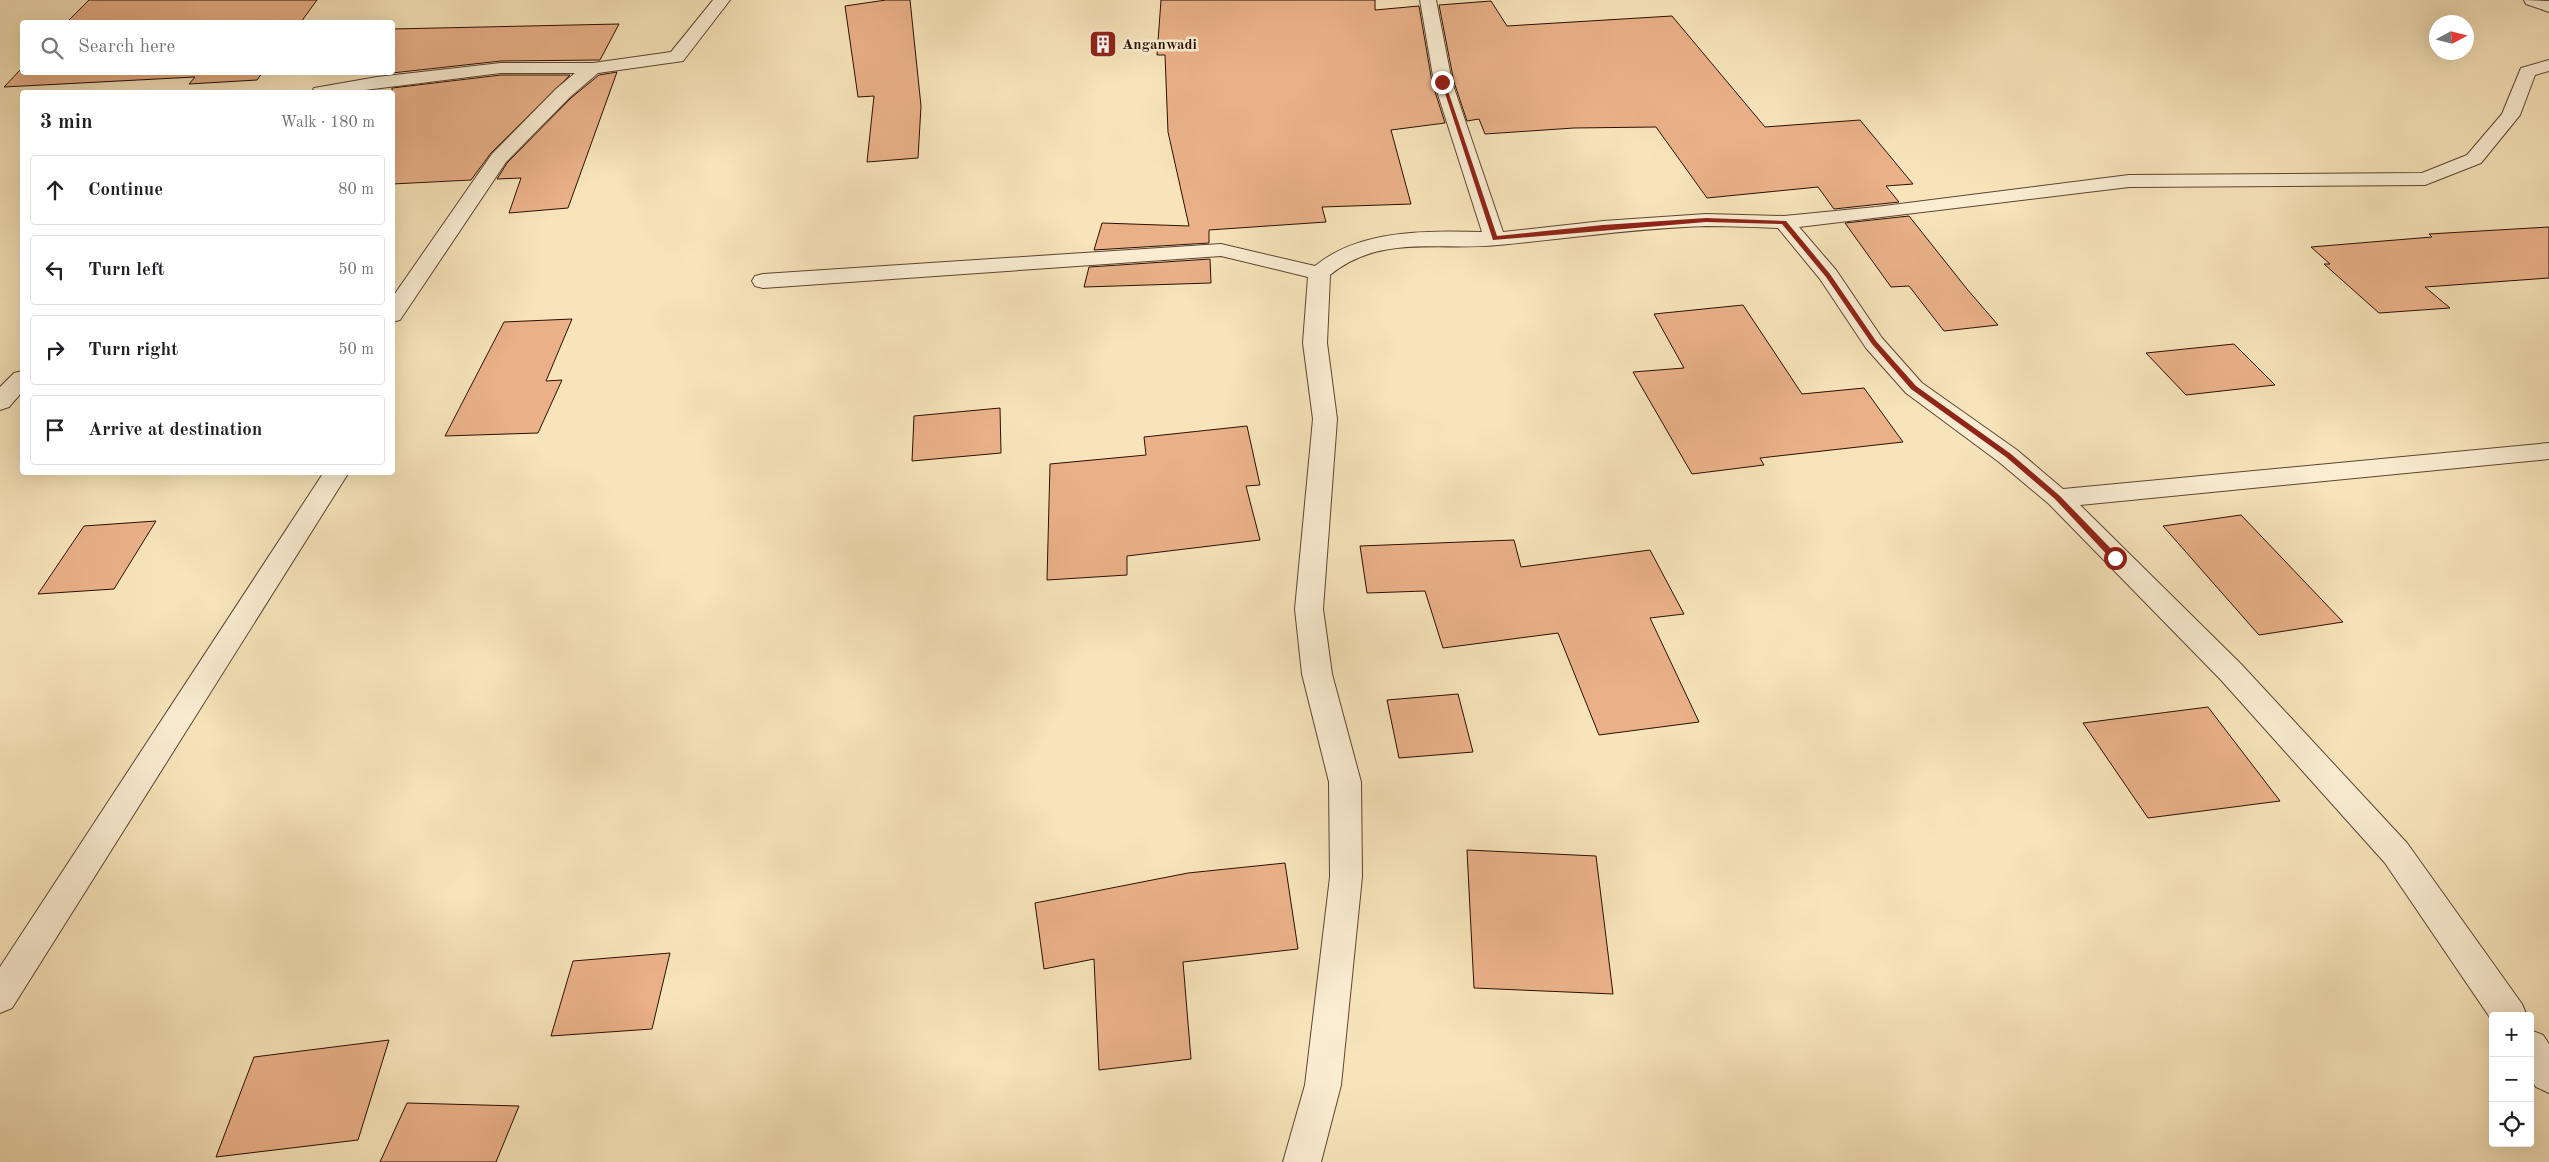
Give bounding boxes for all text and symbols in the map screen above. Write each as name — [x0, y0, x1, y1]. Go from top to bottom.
north arrow — [2429, 15, 2474, 60]
search box — [20, 20, 395, 75]
building icon: Anganwadi — [1088, 29, 1118, 59]
icon: search — [38, 34, 66, 62]
text: Search here — [78, 38, 175, 57]
place label: Anganwadi — [1122, 38, 1197, 53]
route end — [1431, 71, 1454, 94]
text: 3 min — [40, 112, 93, 133]
text: Walk · 180 m — [280, 115, 375, 131]
icon: ahead — [41, 176, 69, 204]
text: Continue — [88, 181, 163, 200]
text: 80 m — [338, 182, 374, 198]
icon: left — [41, 256, 69, 284]
text: Turn left — [88, 261, 165, 280]
text: 50 m — [338, 262, 374, 278]
icon: right — [41, 336, 69, 364]
text: Turn right — [88, 341, 178, 360]
text: 50 m — [338, 342, 374, 358]
icon: arrive — [41, 416, 69, 444]
text: Arrive at destination — [88, 421, 262, 440]
route start — [2104, 547, 2127, 570]
map controls — [2489, 1012, 2534, 1147]
button: + — [2489, 1012, 2534, 1057]
button: − — [2489, 1057, 2534, 1102]
button: locate — [2489, 1102, 2534, 1147]

